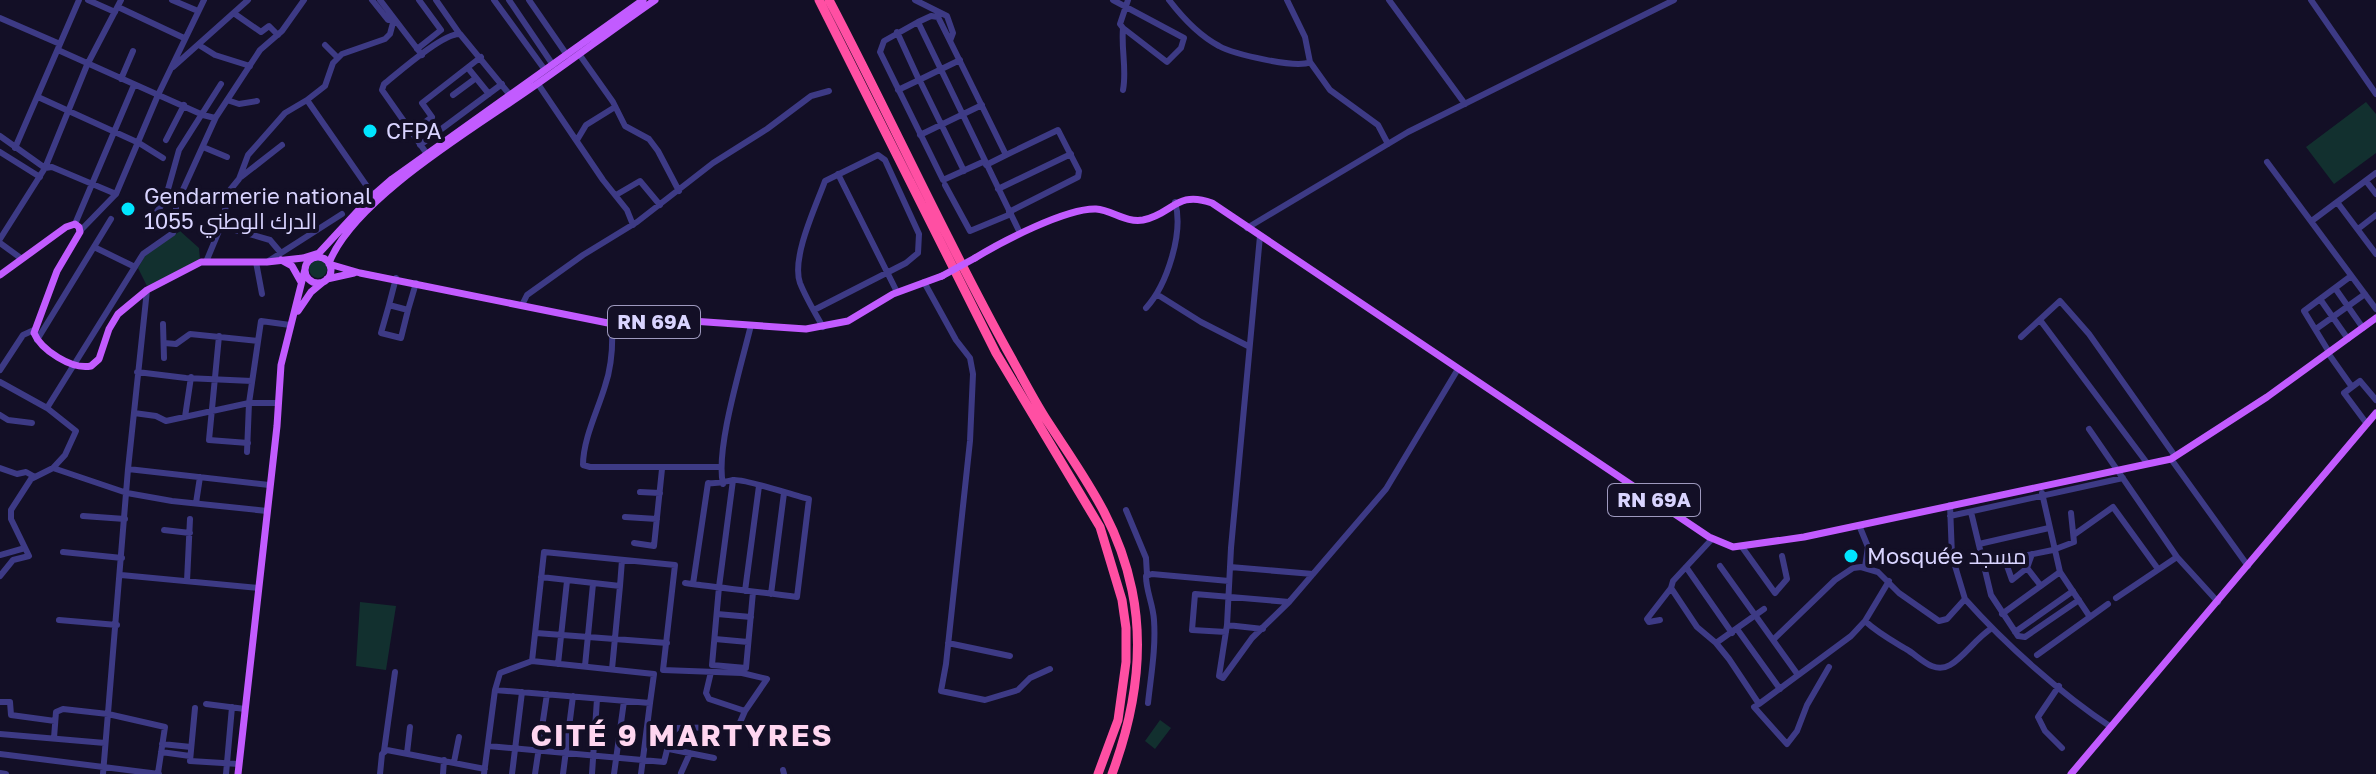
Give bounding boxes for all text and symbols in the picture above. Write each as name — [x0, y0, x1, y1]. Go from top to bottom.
place label: CFPA — [386, 117, 442, 144]
marker: CFPA — [361, 122, 379, 140]
place label: Gendarmerie national 1055 الدرك الوطني — [144, 182, 372, 238]
marker: Gendarmerie national 1055 الدرك الوطني — [119, 200, 137, 218]
road number: RN 69A — [608, 306, 700, 338]
road number: RN 69A — [1608, 484, 1700, 516]
place label: Mosquée مسجد — [1867, 542, 2027, 569]
marker: Mosquée مسجد — [1842, 547, 1860, 565]
district label: CITÉ 9 MARTYRES — [530, 717, 834, 753]

